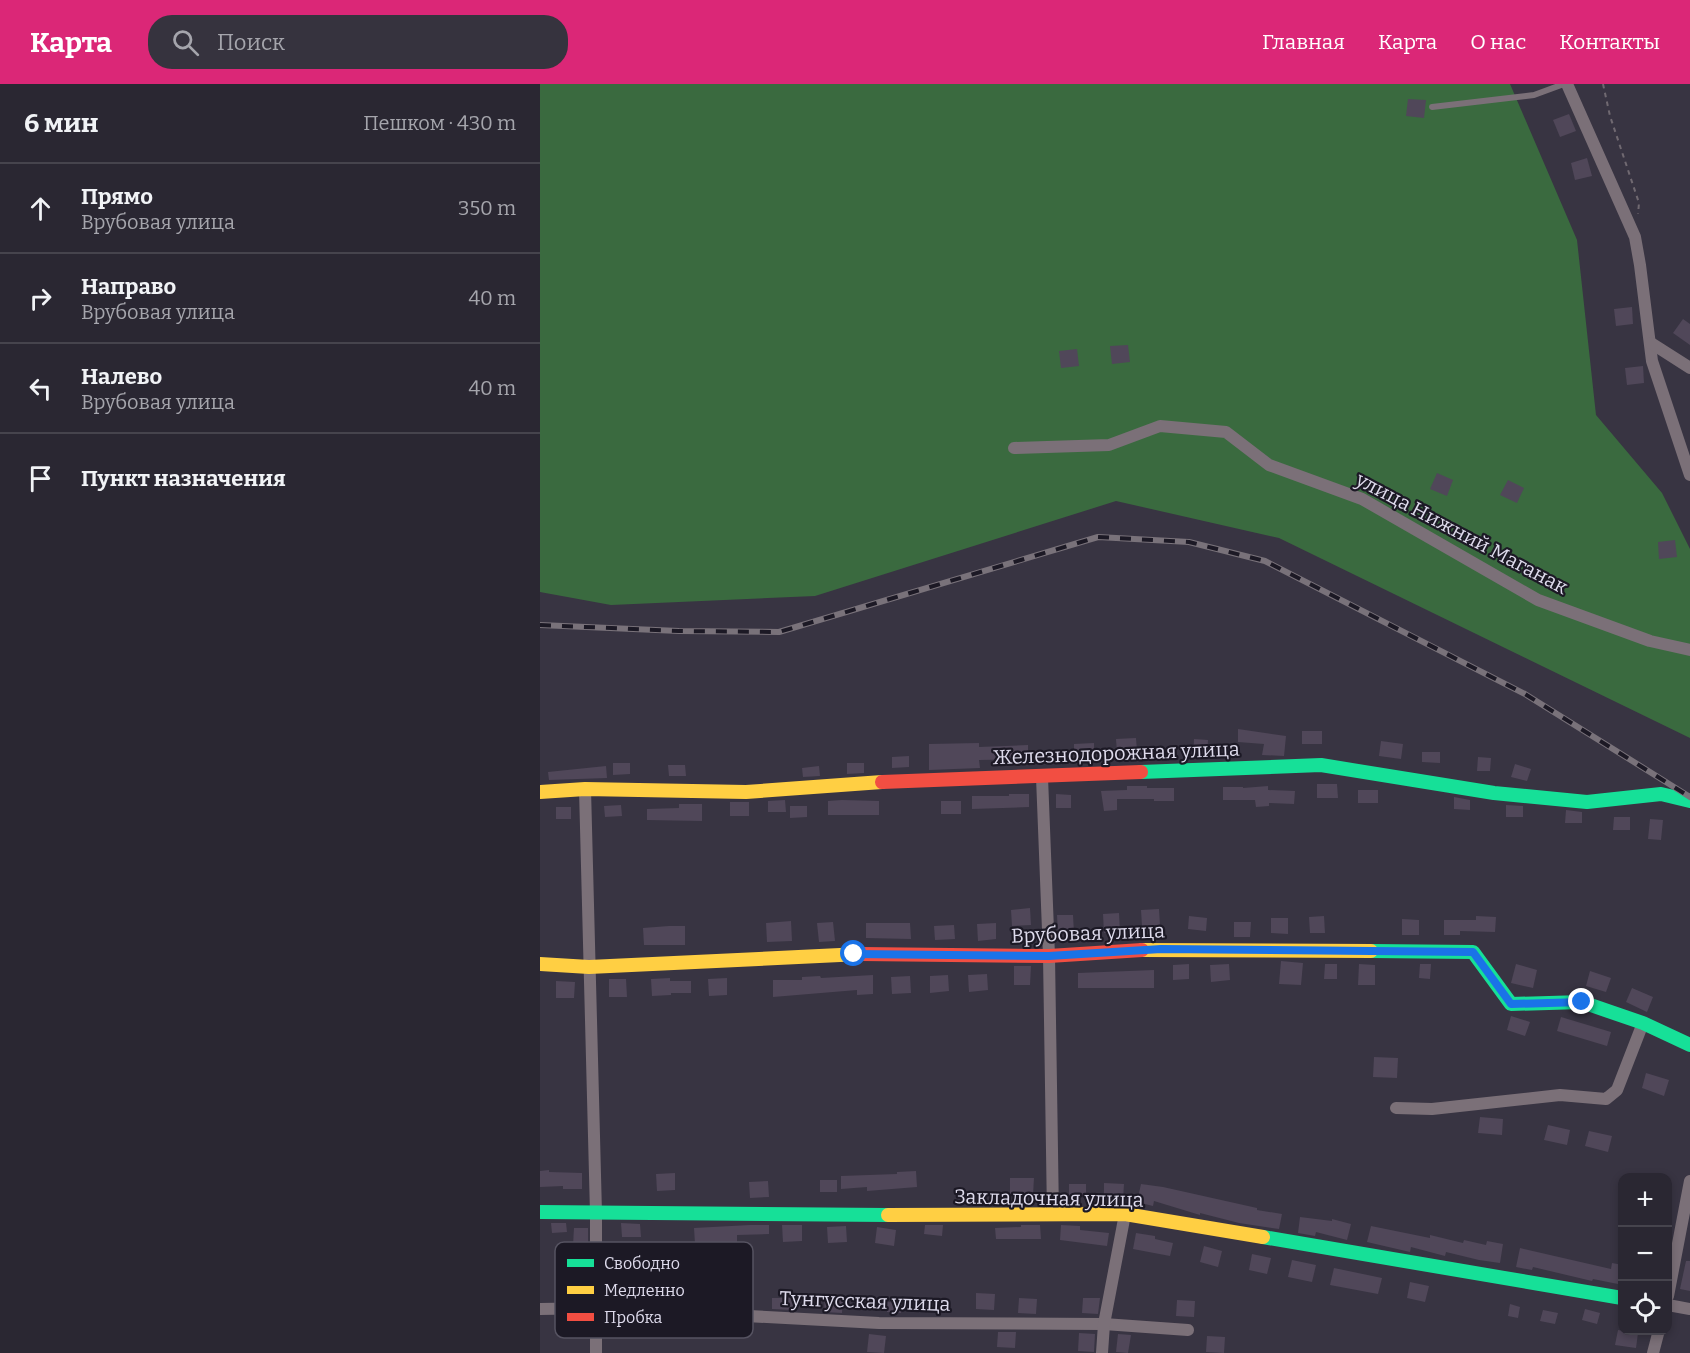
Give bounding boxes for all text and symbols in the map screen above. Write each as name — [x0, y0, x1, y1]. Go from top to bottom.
search box — [148, 15, 568, 69]
text: Карта — [30, 26, 112, 59]
icon: search — [169, 26, 202, 59]
text: Поиск — [217, 29, 285, 56]
text: Главная — [1262, 29, 1345, 55]
text: Карта — [1378, 29, 1437, 55]
text: О нас — [1470, 29, 1526, 55]
text: Контакты — [1559, 29, 1660, 55]
text: 6 мин — [24, 108, 99, 139]
text: Пешком · 430 m — [363, 111, 516, 135]
text: Прямо — [81, 183, 153, 210]
icon: ahead — [24, 192, 57, 225]
text: 350 m — [458, 196, 516, 220]
text: Врубовая улица — [81, 210, 235, 234]
text: Направо — [81, 273, 176, 300]
icon: right — [24, 282, 57, 315]
text: 40 m — [468, 286, 516, 310]
text: Врубовая улица — [81, 300, 235, 324]
text: Налево — [81, 363, 162, 390]
icon: left — [24, 372, 57, 405]
text: 40 m — [468, 376, 516, 400]
text: Врубовая улица — [81, 390, 235, 414]
icon: arrive — [24, 462, 57, 495]
text: Пункт назначения — [81, 465, 286, 492]
street label: улица Нижний Маганак — [1351, 466, 1572, 599]
street label: Железнодорожная улица — [992, 737, 1240, 769]
street label: Врубовая улица — [1011, 918, 1165, 948]
route start — [840, 940, 866, 966]
route end — [1568, 988, 1594, 1014]
map controls — [1618, 1173, 1672, 1335]
button: + — [1618, 1173, 1672, 1227]
street label: Закладочная улица — [954, 1184, 1144, 1212]
button: − — [1618, 1227, 1672, 1281]
legend — [555, 1242, 753, 1338]
text: Свободно — [604, 1254, 680, 1273]
text: Медленно — [604, 1281, 685, 1300]
button: locate — [1618, 1281, 1672, 1335]
street label: Тунгусская улица — [779, 1286, 951, 1316]
text: Пробка — [604, 1308, 663, 1327]

